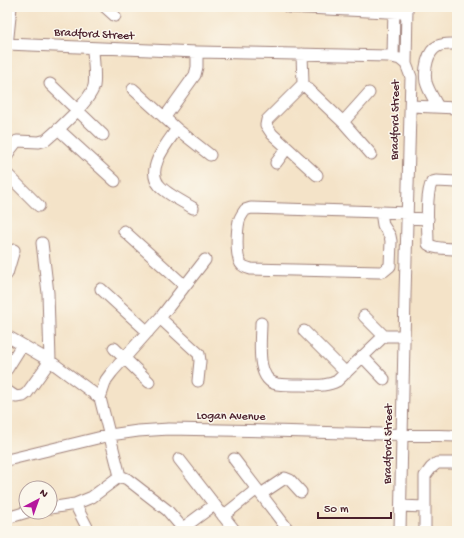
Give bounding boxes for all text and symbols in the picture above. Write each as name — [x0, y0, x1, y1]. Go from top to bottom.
street label: Bradford Street — [53, 26, 135, 44]
street label: Bradford Street — [388, 79, 404, 161]
street label: Bradford Street — [381, 403, 397, 485]
street label: Logan Avenue — [197, 409, 266, 425]
north arrow — [18, 480, 58, 520]
text: N — [37, 487, 50, 501]
scale bar — [318, 494, 391, 520]
text: 50 m — [324, 503, 349, 517]

